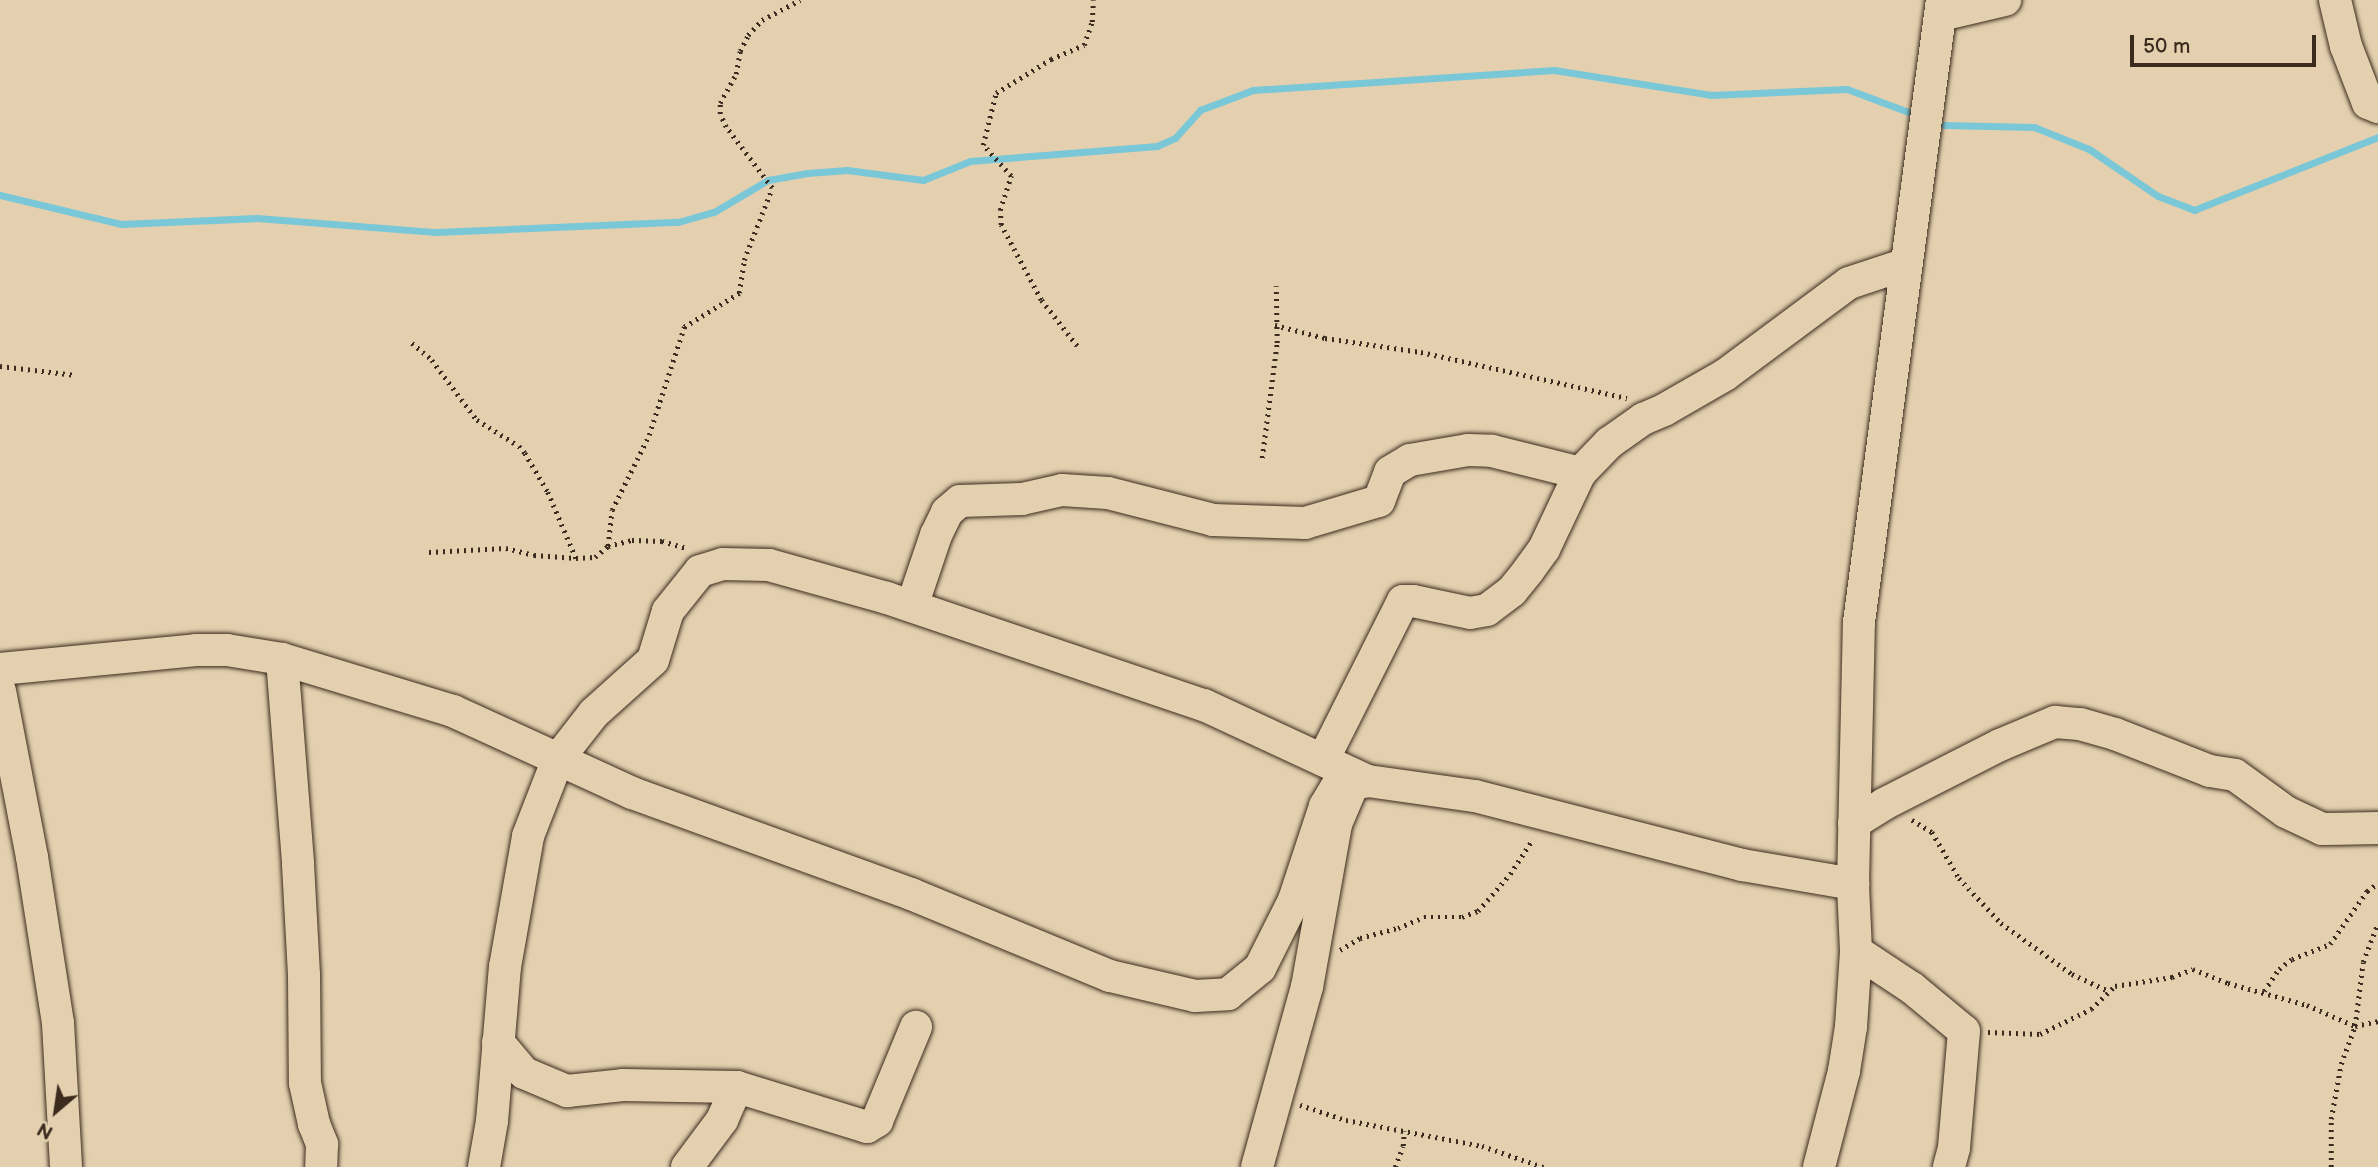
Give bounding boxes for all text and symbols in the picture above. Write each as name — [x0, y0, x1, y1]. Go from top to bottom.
scale bar — [2133, 21, 2318, 65]
text: 50 m — [2143, 34, 2190, 59]
north arrow — [21, 1076, 91, 1146]
text: N — [34, 1116, 57, 1143]

